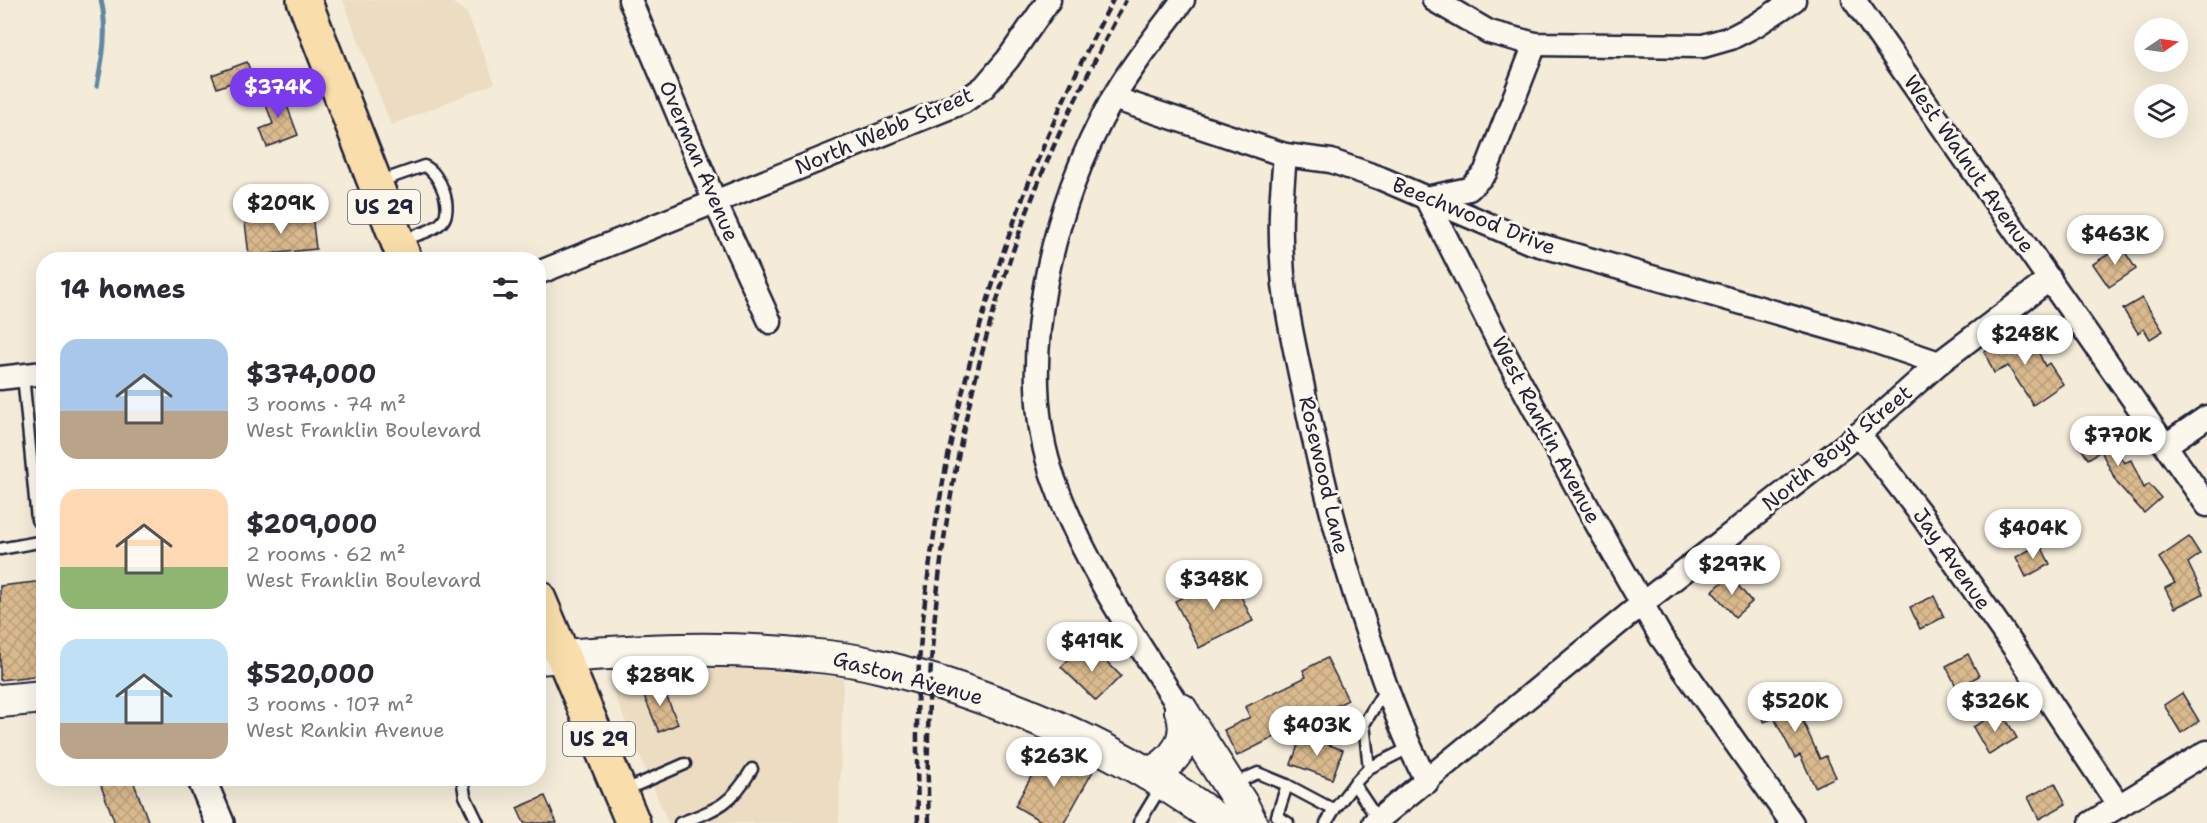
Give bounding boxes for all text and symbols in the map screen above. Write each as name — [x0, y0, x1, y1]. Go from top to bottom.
north arrow — [2134, 18, 2188, 72]
map controls — [2134, 18, 2188, 138]
pin: $374K — [236, 68, 320, 119]
street label: West Walnut Avenue — [1897, 70, 2041, 258]
text: $374K — [244, 74, 312, 100]
street label: Overman Avenue — [653, 76, 745, 246]
street label: North Webb Street — [790, 81, 978, 181]
button: layers — [2134, 84, 2188, 138]
street label: Beechwood Drive — [1388, 170, 1560, 262]
pin: $209K — [239, 184, 323, 235]
text: $209K — [247, 190, 315, 216]
road number: US 29 — [348, 190, 420, 224]
pin: $463K — [2073, 215, 2157, 266]
text: $463K — [2081, 221, 2149, 247]
text: 14 homes — [60, 271, 186, 306]
icon: filters — [489, 272, 522, 305]
pin: $248K — [1983, 315, 2067, 366]
text: $248K — [1991, 321, 2059, 347]
street label: West Rankin Avenue — [1485, 331, 1607, 529]
text: $374,000 — [246, 356, 377, 391]
icon: home — [108, 363, 180, 435]
street label: North Boyd Street — [1756, 379, 1918, 517]
text: 3 rooms · 74 m² — [246, 391, 406, 417]
street label: Rosewood Lane — [1292, 393, 1356, 557]
pin: $770K — [2076, 416, 2160, 467]
text: West Franklin Boulevard — [246, 417, 481, 443]
text: $770K — [2084, 422, 2152, 448]
street label: Jay Avenue — [1907, 502, 1997, 616]
text: $209,000 — [246, 506, 378, 541]
pin: $404K — [1991, 509, 2075, 560]
icon: home — [108, 513, 180, 585]
text: $404K — [1998, 515, 2068, 541]
text: 2 rooms · 62 m² — [246, 541, 406, 567]
pin: $297K — [1690, 545, 1774, 596]
text: $297K — [1698, 551, 1766, 577]
pin: $348K — [1172, 560, 1256, 611]
text: $348K — [1180, 566, 1248, 592]
text: West Franklin Boulevard — [246, 567, 481, 593]
pin: $419K — [1050, 622, 1134, 673]
text: $419K — [1061, 628, 1123, 654]
street label: Gaston Avenue — [830, 645, 986, 711]
text: $520,000 — [246, 656, 375, 691]
pin: $289K — [618, 656, 702, 707]
text: $289K — [626, 662, 694, 688]
icon: home — [108, 663, 180, 735]
pin: $520K — [1753, 682, 1837, 733]
pin: $326K — [1953, 682, 2037, 733]
text: $520K — [1762, 688, 1828, 714]
text: $326K — [1961, 688, 2029, 714]
text: 3 rooms · 107 m² — [246, 691, 414, 717]
pin: $403K — [1275, 706, 1359, 757]
text: $403K — [1283, 712, 1351, 738]
text: West Rankin Avenue — [246, 717, 445, 743]
road number: US 29 — [563, 722, 635, 756]
pin: $263K — [1012, 737, 1096, 788]
text: $263K — [1020, 743, 1088, 769]

